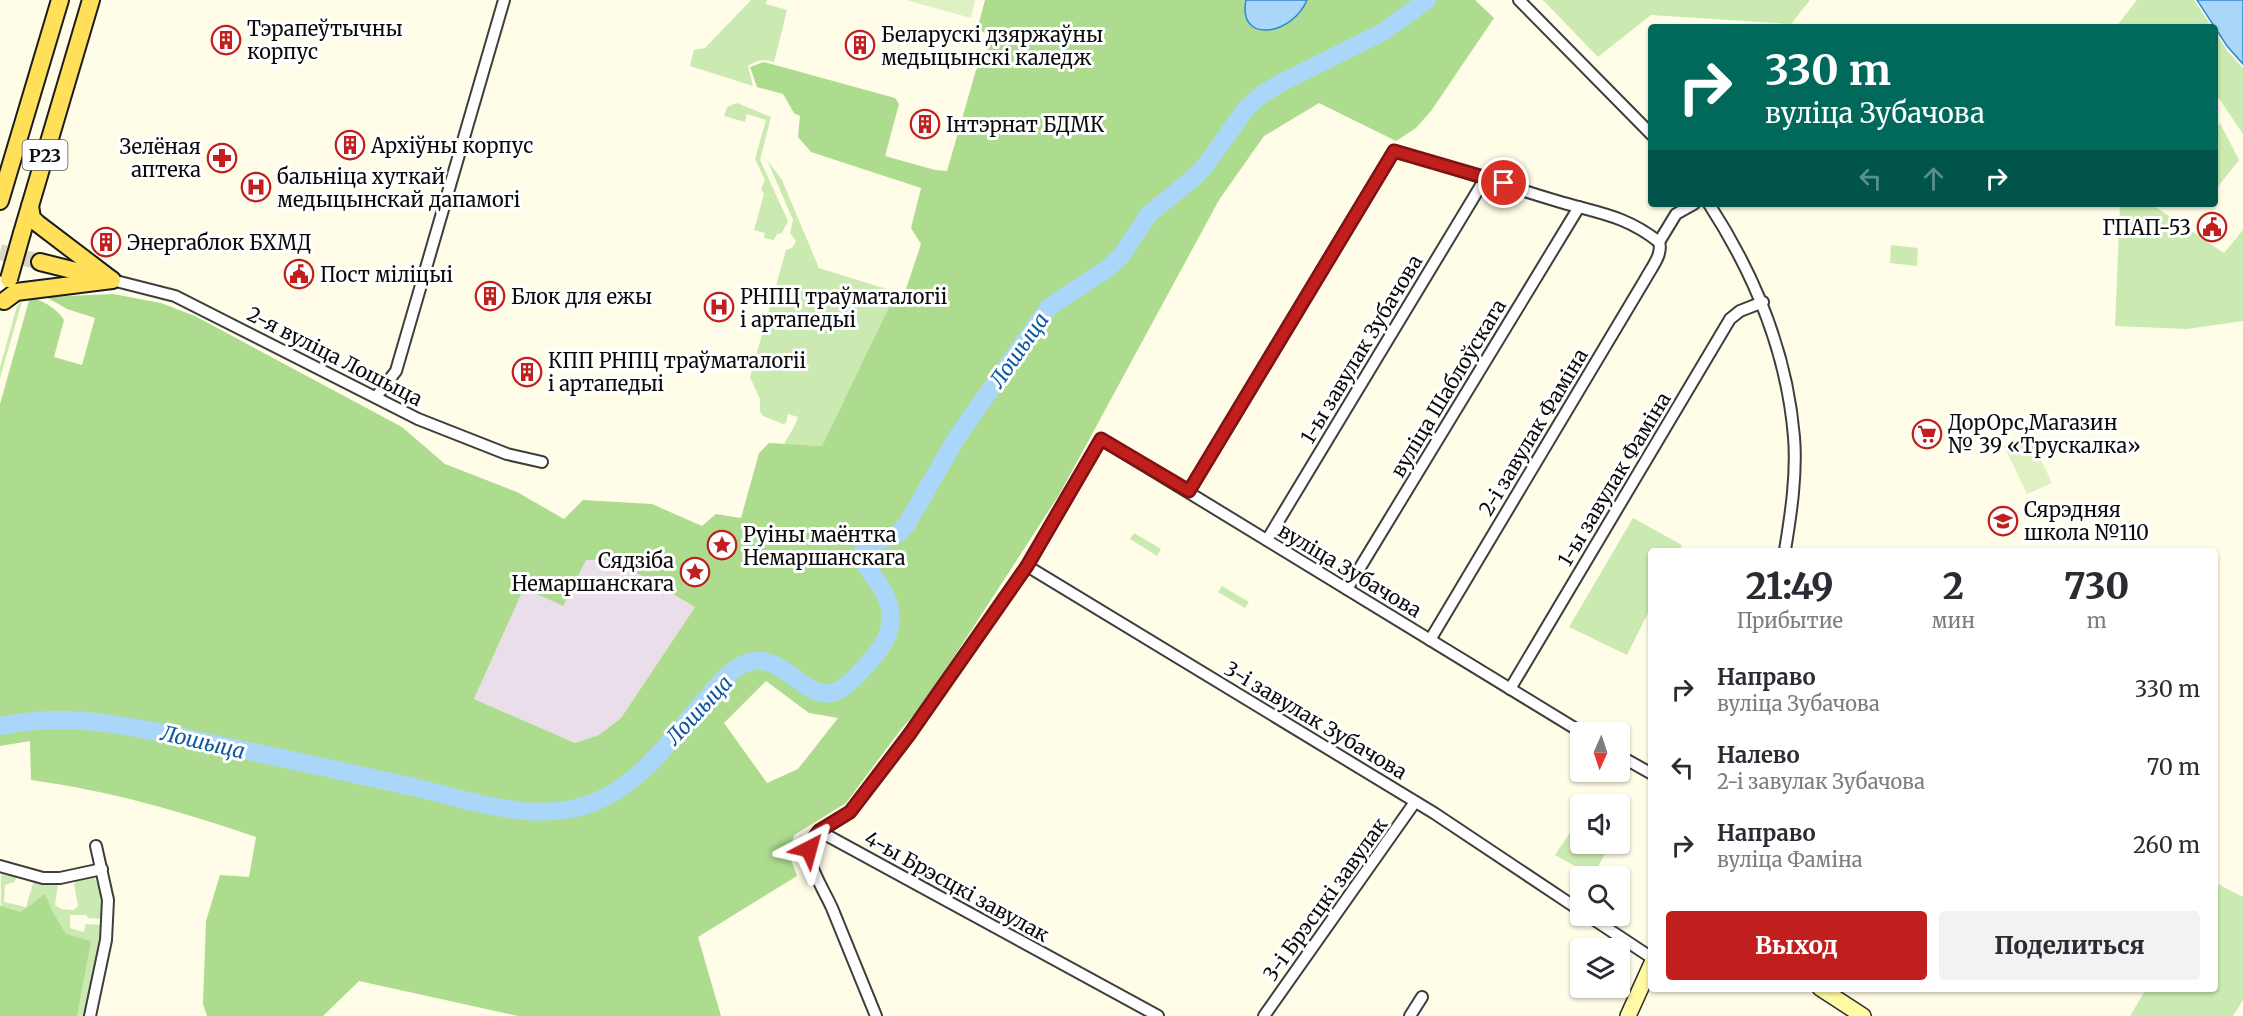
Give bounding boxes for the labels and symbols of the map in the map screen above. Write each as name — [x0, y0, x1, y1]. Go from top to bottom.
place label: Тэрапеўтычны корпус — [247, 16, 403, 64]
place label: Беларускі дзяржаўны медыцынскі каледж — [881, 22, 1103, 70]
building icon: Тэрапеўтычны корпус — [210, 24, 242, 56]
building icon: Беларускі дзяржаўны медыцынскі каледж — [844, 29, 876, 61]
building icon: Інтэрнат БДМК — [909, 108, 941, 140]
place label: Інтэрнат БДМК — [946, 112, 1104, 137]
building icon: Архіўны корпус — [334, 129, 366, 161]
place label: Архіўны корпус — [370, 133, 533, 158]
place label: Зелёная аптека — [120, 134, 201, 182]
road number: Р23 — [22, 140, 68, 170]
pharmacy icon: Зелёная аптека — [206, 142, 238, 174]
pin — [1478, 157, 1529, 208]
place label: бальніца хуткай медыцынскай дапамогі — [277, 164, 520, 212]
hospital icon: бальніца хуткай медыцынскай дапамогі — [240, 171, 272, 203]
public building icon: ГПАП-53 — [2196, 211, 2228, 243]
place label: ГПАП-53 — [2102, 215, 2191, 240]
building icon: Энергаблок БХМД — [90, 226, 122, 258]
place label: Энергаблок БХМД — [127, 230, 312, 255]
street label: 1-ы завулак Зубачова — [1295, 250, 1427, 448]
public building icon: Пост міліцыі — [283, 258, 315, 290]
place label: Пост міліцыі — [320, 262, 453, 287]
building icon: Блок для ежы — [474, 280, 506, 312]
place label: Блок для ежы — [511, 284, 652, 309]
place label: РНПЦ траўматалогіі і артапедыі — [740, 284, 947, 332]
hospital icon: РНПЦ траўматалогіі і артапедыі — [703, 291, 735, 323]
street label: вуліца Шаблоўскага — [1385, 294, 1511, 482]
street label: 2-я вуліца Лошыца — [243, 301, 427, 411]
water label: Лошыца — [983, 307, 1055, 394]
street label: 2-і завулак Фаміна — [1473, 344, 1593, 520]
place label: КПП РНПЦ траўматалогіі і артапедыі — [548, 348, 806, 396]
building icon: КПП РНПЦ траўматалогіі і артапедыі — [511, 356, 543, 388]
street label: 1-ы завулак Фаміна — [1552, 387, 1676, 570]
place label: ДорОрс,Магазин № 39 «Трускалка» — [1948, 410, 2141, 458]
supermarket icon: ДорОрс,Магазин № 39 «Трускалка» — [1911, 418, 1943, 450]
place label: Сярэдняя школа №110 — [2024, 497, 2149, 545]
school or university icon: Сярэдняя школа №110 — [1987, 505, 2019, 537]
street label: вуліца Зубачова — [1274, 517, 1426, 623]
place label: Руіны маёнтка Немаршанскага — [743, 522, 906, 570]
place icon: Руіны маёнтка Немаршанскага — [706, 529, 738, 561]
place label: Сядзіба Немаршанскага — [511, 548, 674, 596]
place icon: Сядзіба Немаршанскага — [679, 556, 711, 588]
street label: 3-і завулак Зубачова — [1220, 656, 1412, 785]
water label: Лошыца — [659, 670, 738, 751]
water label: Лошыца — [157, 719, 248, 765]
north arrow — [1570, 722, 1630, 782]
street label: 3-і Брэсцкі завулак — [1257, 812, 1393, 985]
position arrow — [777, 817, 841, 881]
street label: 4-ы Брэсцкі завулак — [860, 825, 1054, 947]

